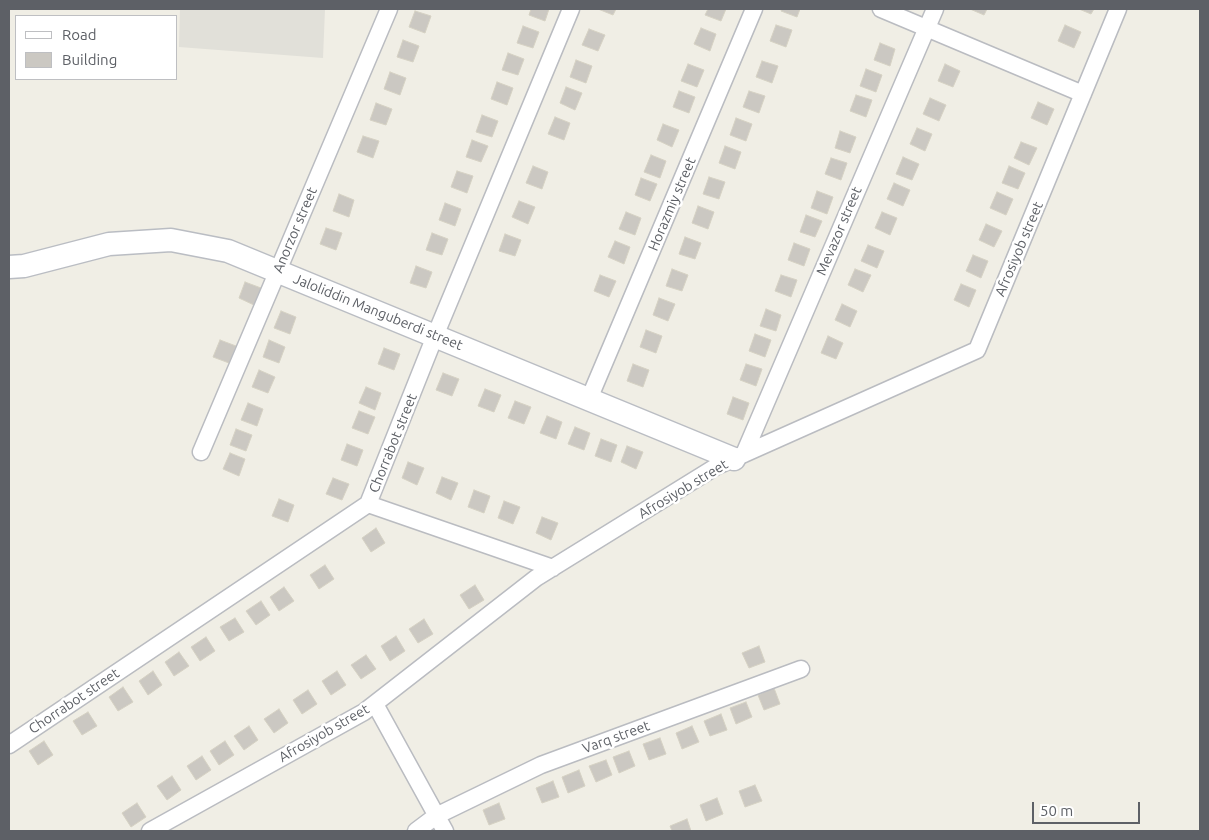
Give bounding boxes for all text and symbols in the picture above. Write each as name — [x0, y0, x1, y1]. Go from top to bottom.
legend — [15, 15, 178, 80]
text: Road — [62, 26, 97, 43]
text: Building — [62, 51, 117, 68]
street label: Horazmiy street — [645, 155, 699, 253]
street label: Mevazor street — [813, 184, 865, 278]
street label: Anorzor street — [269, 185, 321, 275]
street label: Afrosiyob street — [991, 199, 1047, 299]
street label: Jaloliddin Manguberdi street — [291, 270, 465, 354]
street label: Chorrabot street — [365, 391, 421, 495]
street label: Afrosiyob street — [635, 456, 731, 522]
street label: Chorrabot street — [26, 665, 122, 737]
street label: Afrosiyob street — [276, 700, 372, 766]
street label: Varq street — [580, 717, 652, 757]
scale bar — [1034, 792, 1142, 824]
text: 50 m — [1040, 802, 1073, 819]

